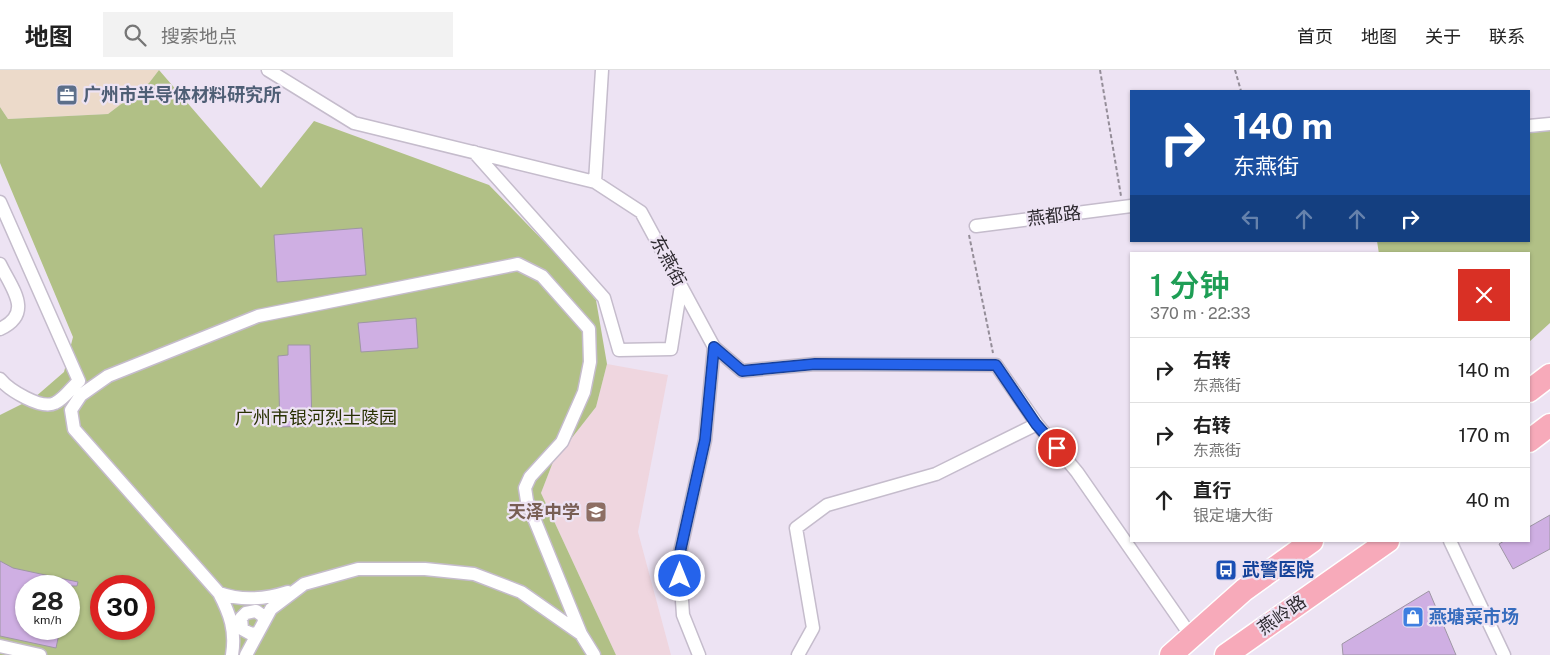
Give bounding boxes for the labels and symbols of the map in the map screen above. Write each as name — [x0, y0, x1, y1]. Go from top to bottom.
office icon: 广州市半导体材料研究所 — [55, 83, 79, 107]
place label: 广州市半导体材料研究所 — [83, 84, 281, 105]
street label: 燕都路 — [1026, 202, 1082, 229]
street label: 东燕街 — [646, 232, 690, 290]
park label: 广州市银河烈士陵园 — [235, 407, 397, 428]
pin — [1036, 427, 1078, 469]
school or university icon: 天泽中学 — [584, 500, 608, 524]
place label: 天泽中学 — [508, 501, 580, 522]
position arrow — [653, 549, 705, 601]
bus stop icon: 武警医院 — [1214, 558, 1238, 582]
place label: 武警医院 — [1242, 559, 1314, 580]
speed limit sign: 30 — [90, 575, 155, 640]
street label: 燕岭路 — [1254, 591, 1310, 639]
shop icon: 燕塘菜市场 — [1401, 605, 1425, 629]
place label: 燕塘菜市场 — [1429, 606, 1519, 627]

